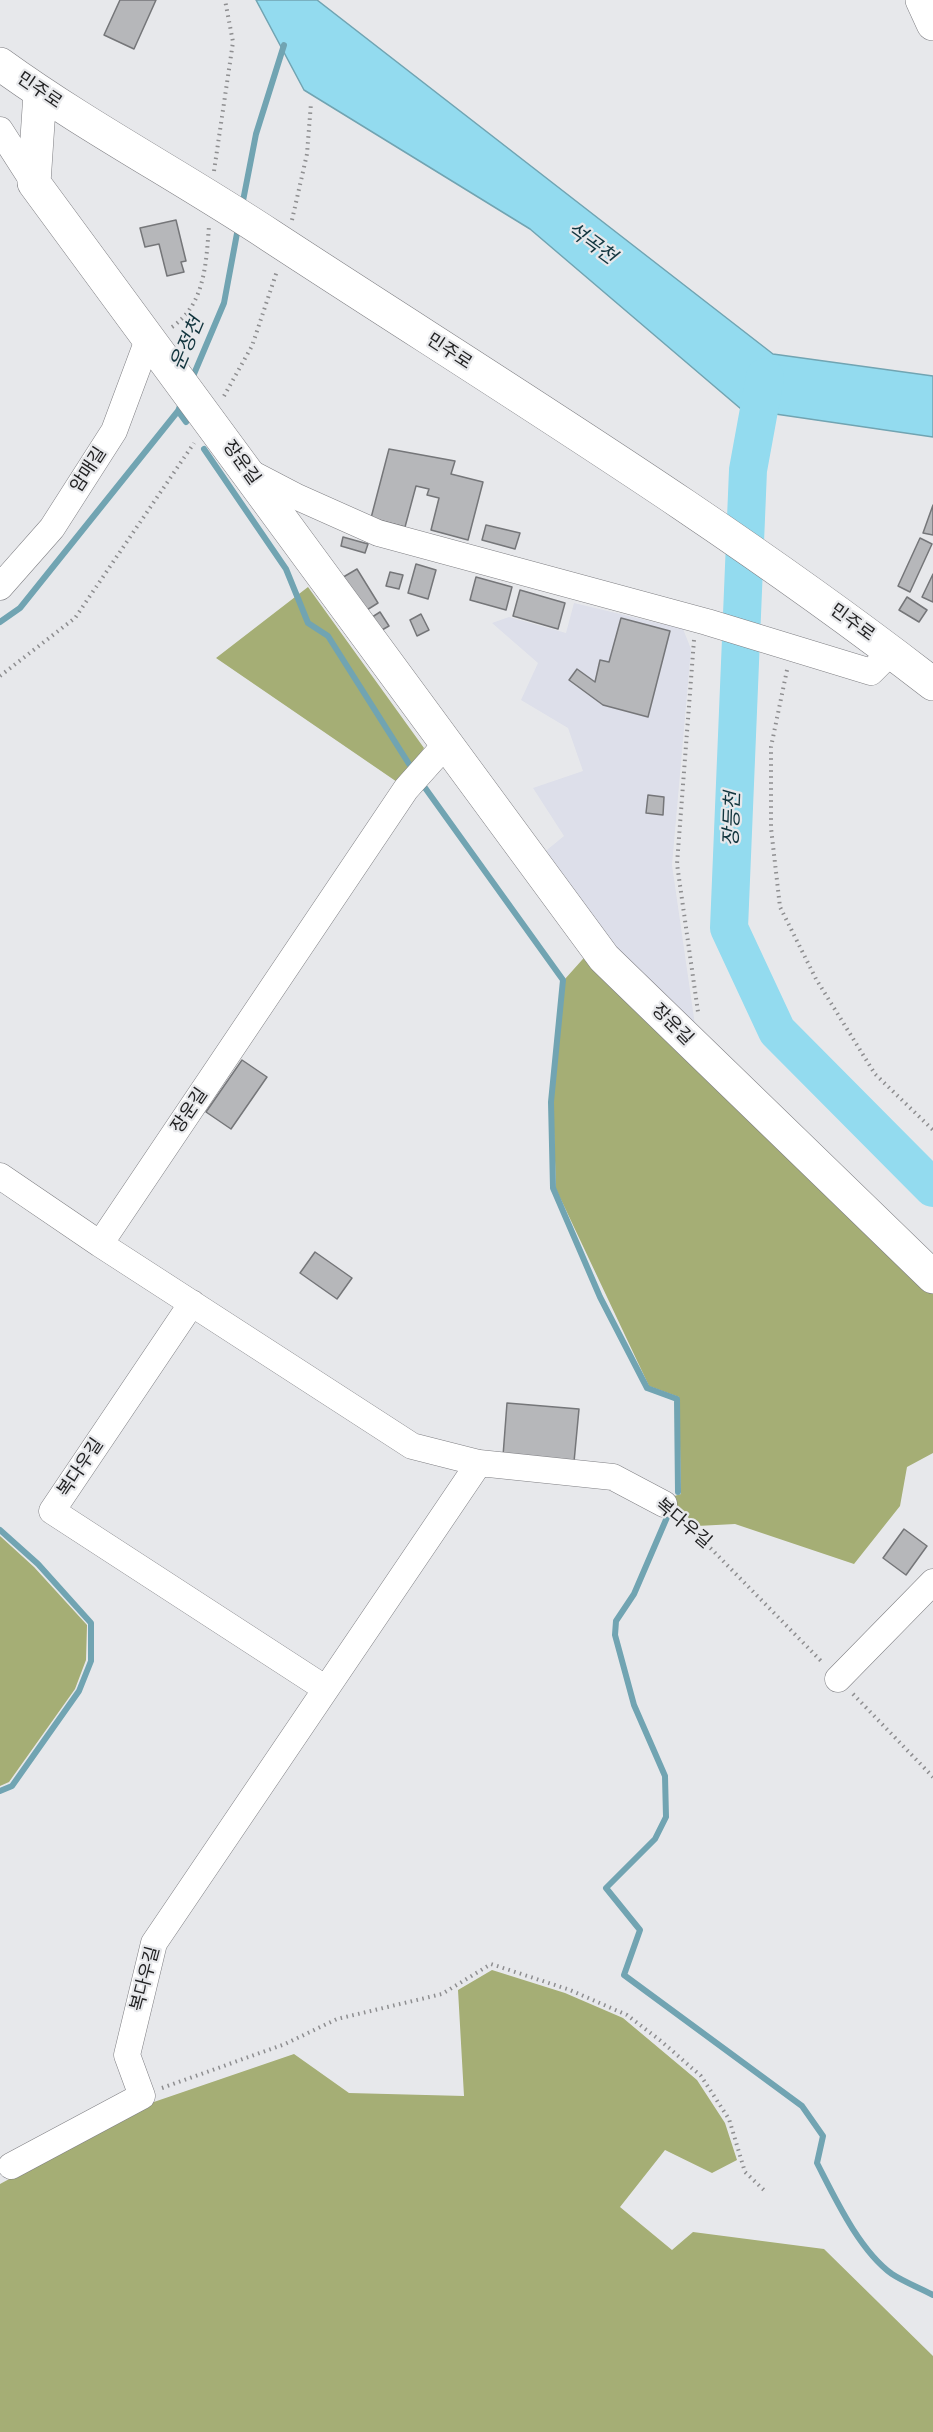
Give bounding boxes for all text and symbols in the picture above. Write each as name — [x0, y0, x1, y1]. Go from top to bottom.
street label: 민주로 — [12, 68, 66, 114]
water label: 석곡천 — [562, 218, 620, 270]
water label: 운정천 — [166, 314, 210, 374]
street label: 민주로 — [422, 329, 476, 375]
street label: 장운길 — [218, 437, 264, 489]
street label: 암매길 — [66, 443, 112, 497]
street label: 민주로 — [826, 600, 878, 646]
water label: 장등천 — [720, 791, 746, 847]
street label: 장운길 — [647, 1000, 697, 1050]
street label: 장운길 — [167, 1084, 213, 1138]
street label: 복다우길 — [54, 1435, 108, 1501]
street label: 복다우길 — [651, 1494, 715, 1554]
street label: 복다우길 — [127, 1944, 165, 2014]

